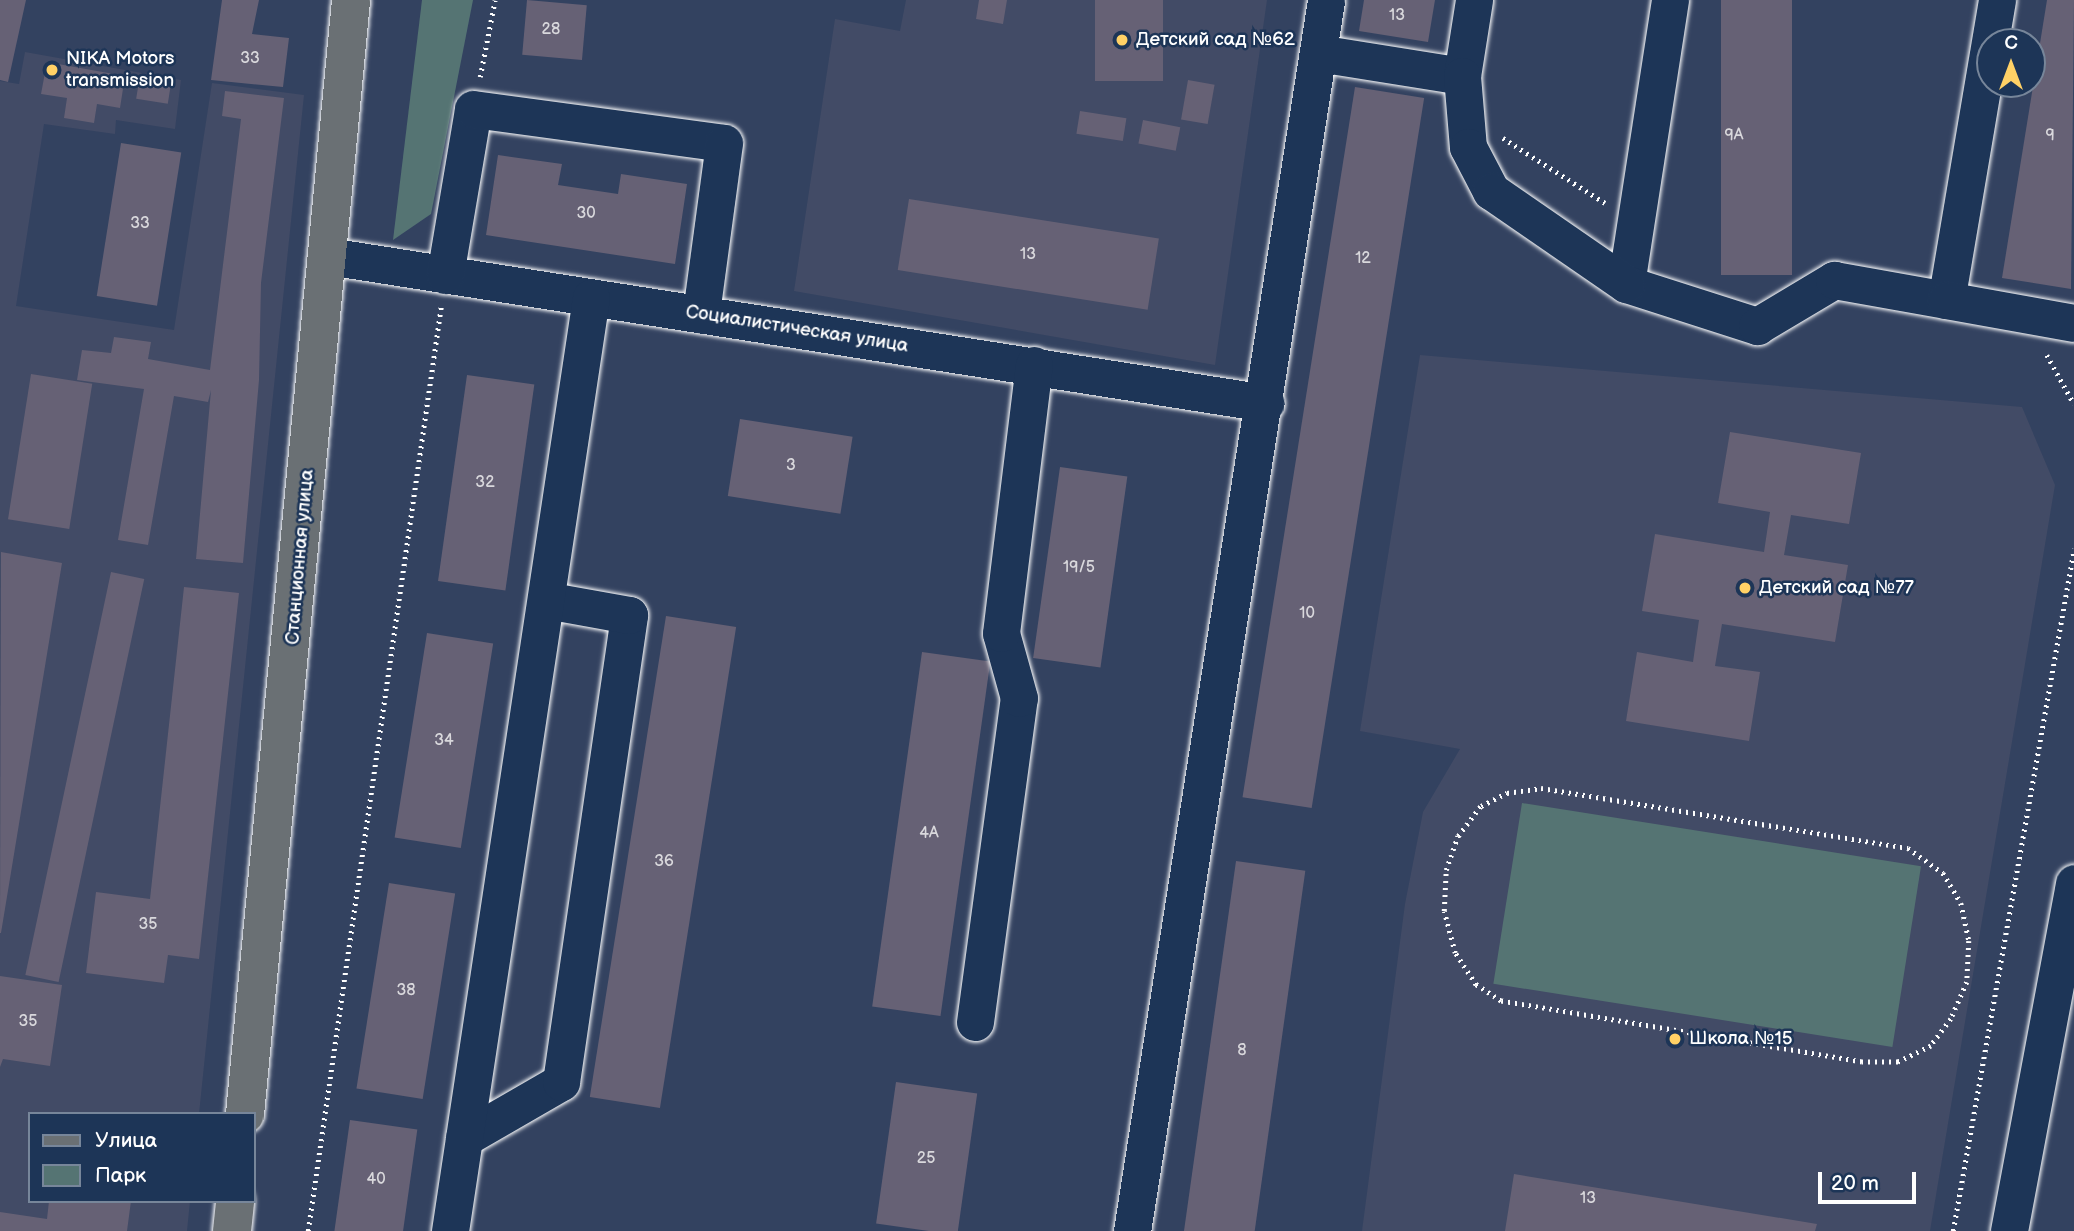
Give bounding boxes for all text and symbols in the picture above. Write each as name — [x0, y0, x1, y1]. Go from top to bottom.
house number: 13 — [1389, 6, 1405, 26]
house number: 28 — [542, 20, 560, 40]
north arrow — [1976, 28, 2046, 98]
place label: Детский сад №62 — [1136, 29, 1295, 51]
marker: Детский сад №62 — [1114, 32, 1130, 48]
text: С — [2004, 32, 2018, 55]
place label: NIKA Motors transmission — [66, 48, 174, 92]
house number: 33 — [240, 49, 260, 69]
marker: NIKA Motors transmission — [44, 62, 60, 78]
house number: 9А — [1725, 126, 1743, 146]
house number: 9 — [2045, 126, 2055, 146]
house number: 30 — [576, 204, 596, 224]
house number: 33 — [130, 214, 150, 234]
house number: 13 — [1020, 245, 1036, 265]
house number: 12 — [1355, 249, 1371, 269]
street label: Социалистическая улица — [684, 300, 910, 358]
house number: 3 — [786, 456, 796, 476]
street label: Станционная улица — [281, 468, 319, 646]
house number: 32 — [475, 473, 495, 493]
house number: 19/5 — [1063, 558, 1095, 578]
place label: Детский сад №77 — [1759, 577, 1914, 599]
marker: Детский сад №77 — [1737, 580, 1753, 596]
house number: 10 — [1299, 604, 1315, 624]
house number: 34 — [434, 731, 454, 751]
house number: 4А — [919, 824, 939, 844]
house number: 36 — [654, 852, 674, 872]
house number: 35 — [138, 915, 158, 935]
house number: 38 — [396, 981, 416, 1001]
house number: 35 — [18, 1012, 38, 1032]
place label: Школа №15 — [1689, 1028, 1793, 1050]
marker: Школа №15 — [1667, 1031, 1683, 1047]
house number: 8 — [1237, 1041, 1247, 1061]
legend — [28, 1112, 256, 1203]
text: Улица — [95, 1128, 157, 1153]
house number: 25 — [917, 1149, 935, 1169]
scale bar — [1822, 1158, 1920, 1202]
text: Парк — [95, 1163, 146, 1188]
house number: 40 — [366, 1170, 386, 1190]
text: 20 m — [1831, 1171, 1879, 1196]
house number: 13 — [1580, 1189, 1596, 1209]

